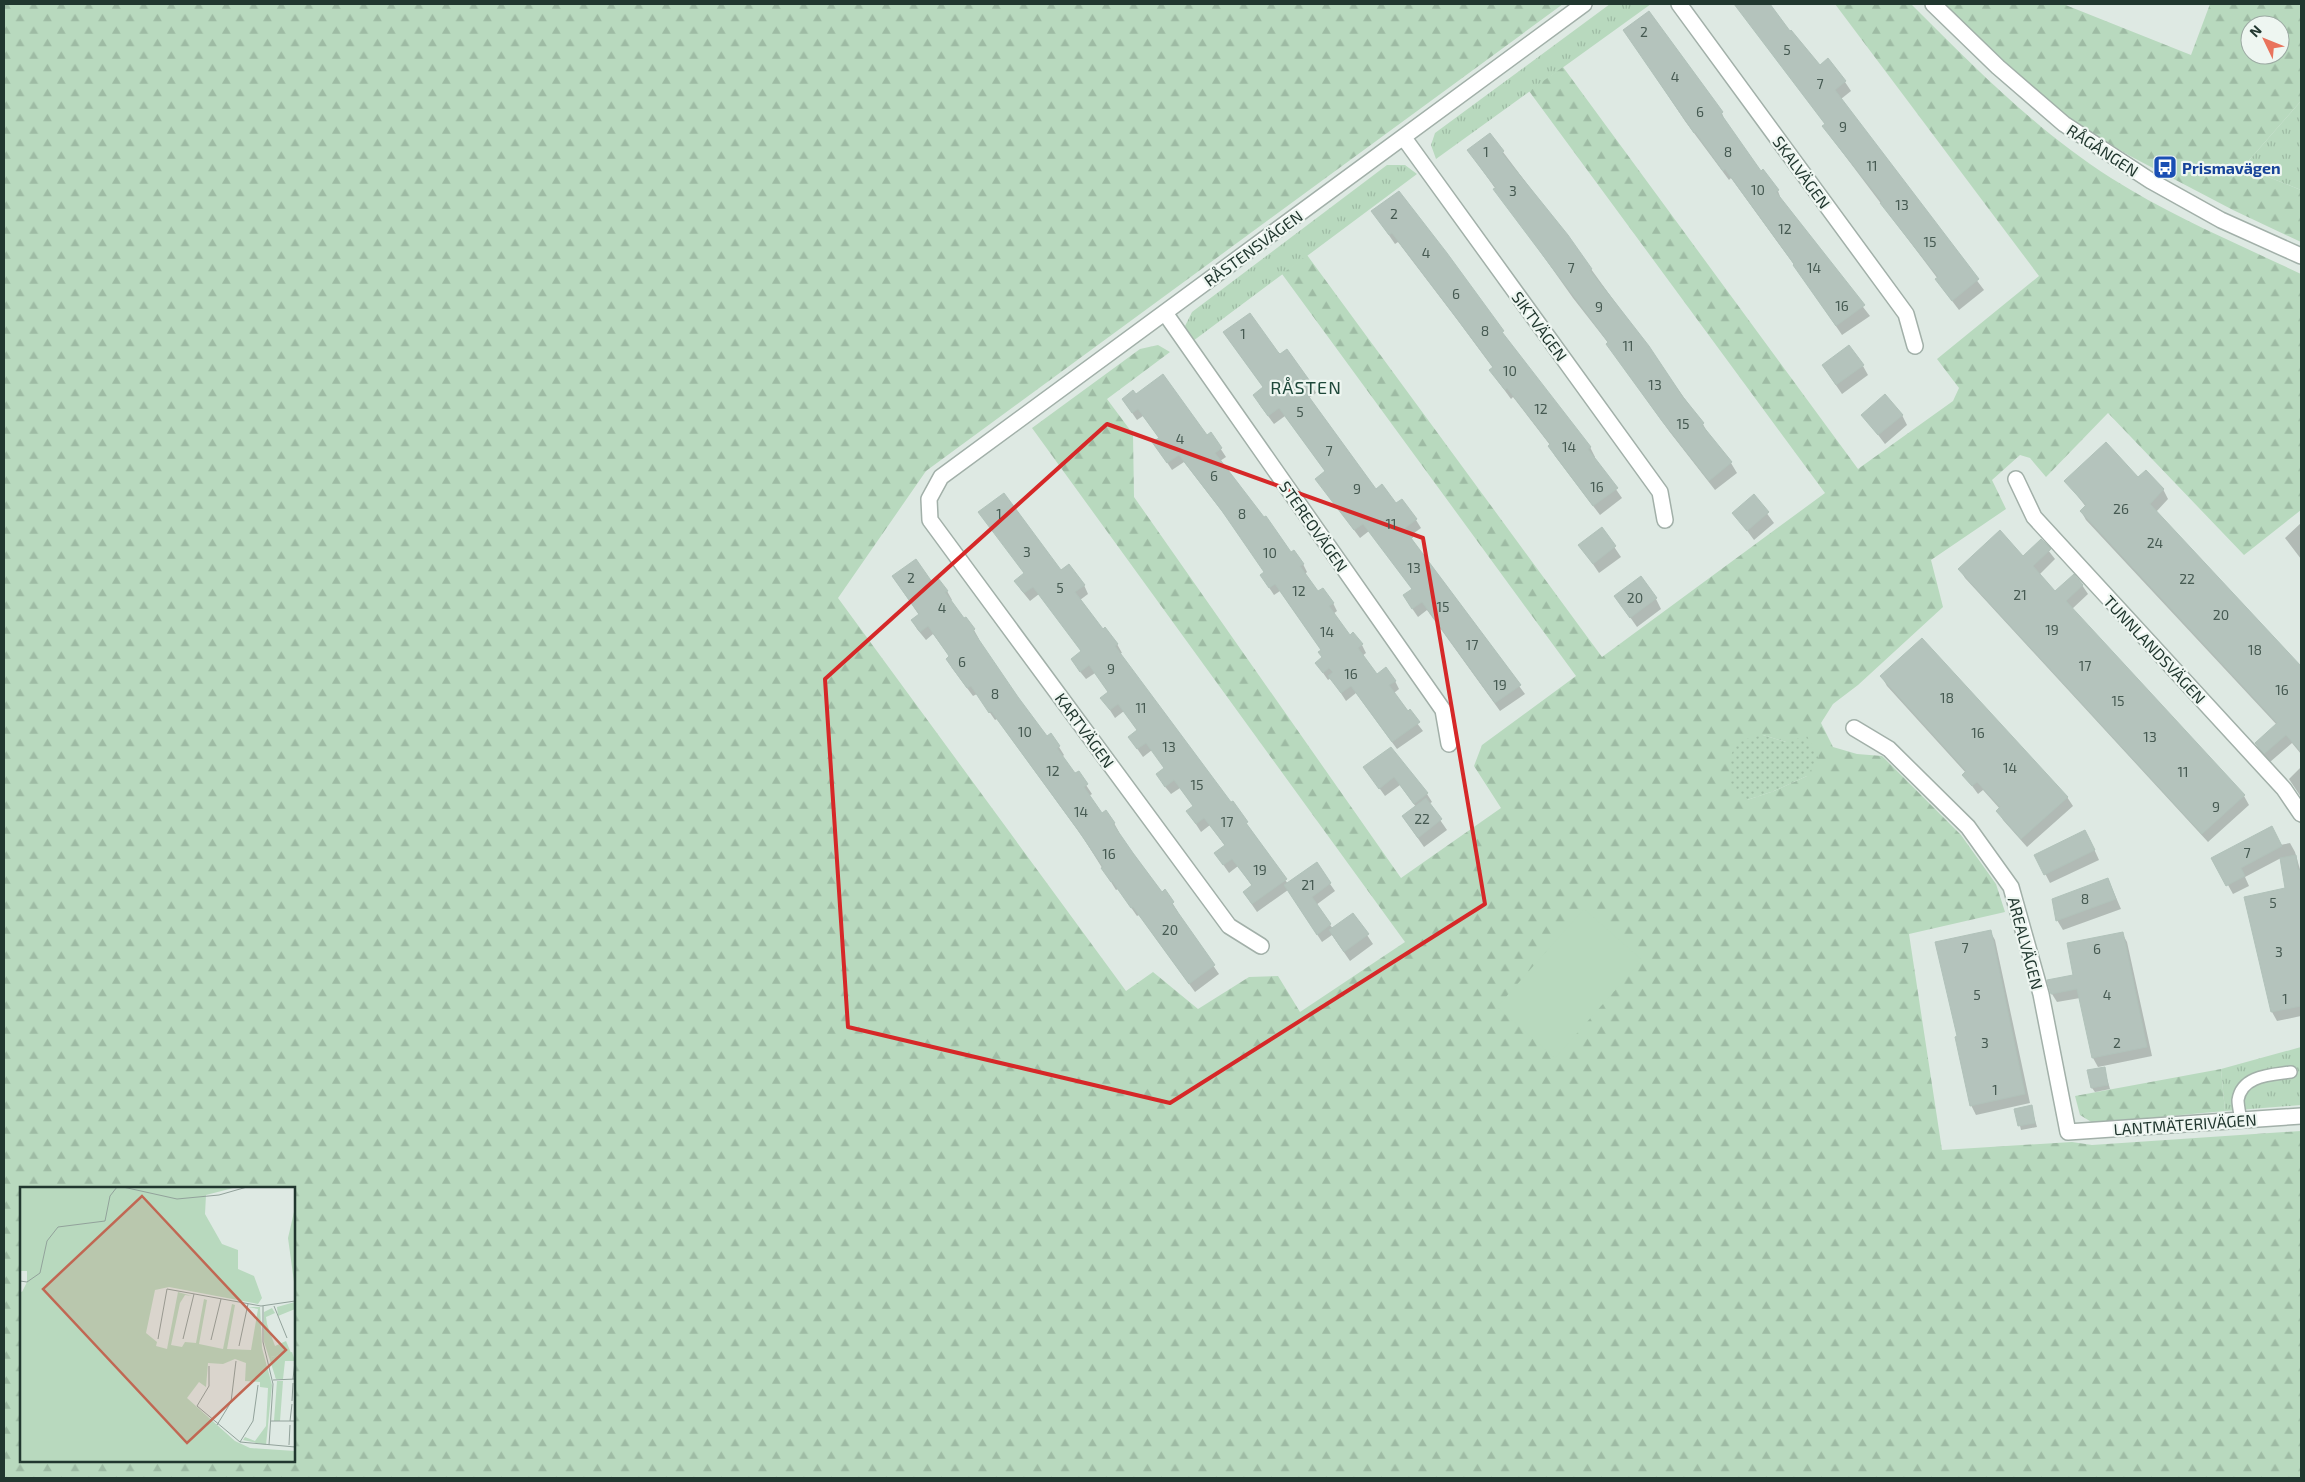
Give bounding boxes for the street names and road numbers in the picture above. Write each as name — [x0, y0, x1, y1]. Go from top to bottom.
street label: RÅGÅNGEN — [2064, 120, 2142, 180]
street label: SKALVÄGEN — [1769, 132, 1835, 212]
street label: RÅSTENSVÄGEN — [1200, 206, 1306, 290]
street label: SIKTVÄGEN — [1508, 288, 1572, 364]
street label: STEREOVÄGEN — [1276, 477, 1352, 575]
street label: TUNNLANDSVÄGEN — [2100, 591, 2210, 707]
street label: KARTVÄGEN — [1052, 689, 1118, 771]
street label: AREALVÄGEN — [2005, 895, 2047, 991]
street label: LANTMÄTERIVÄGEN — [2113, 1110, 2257, 1138]

